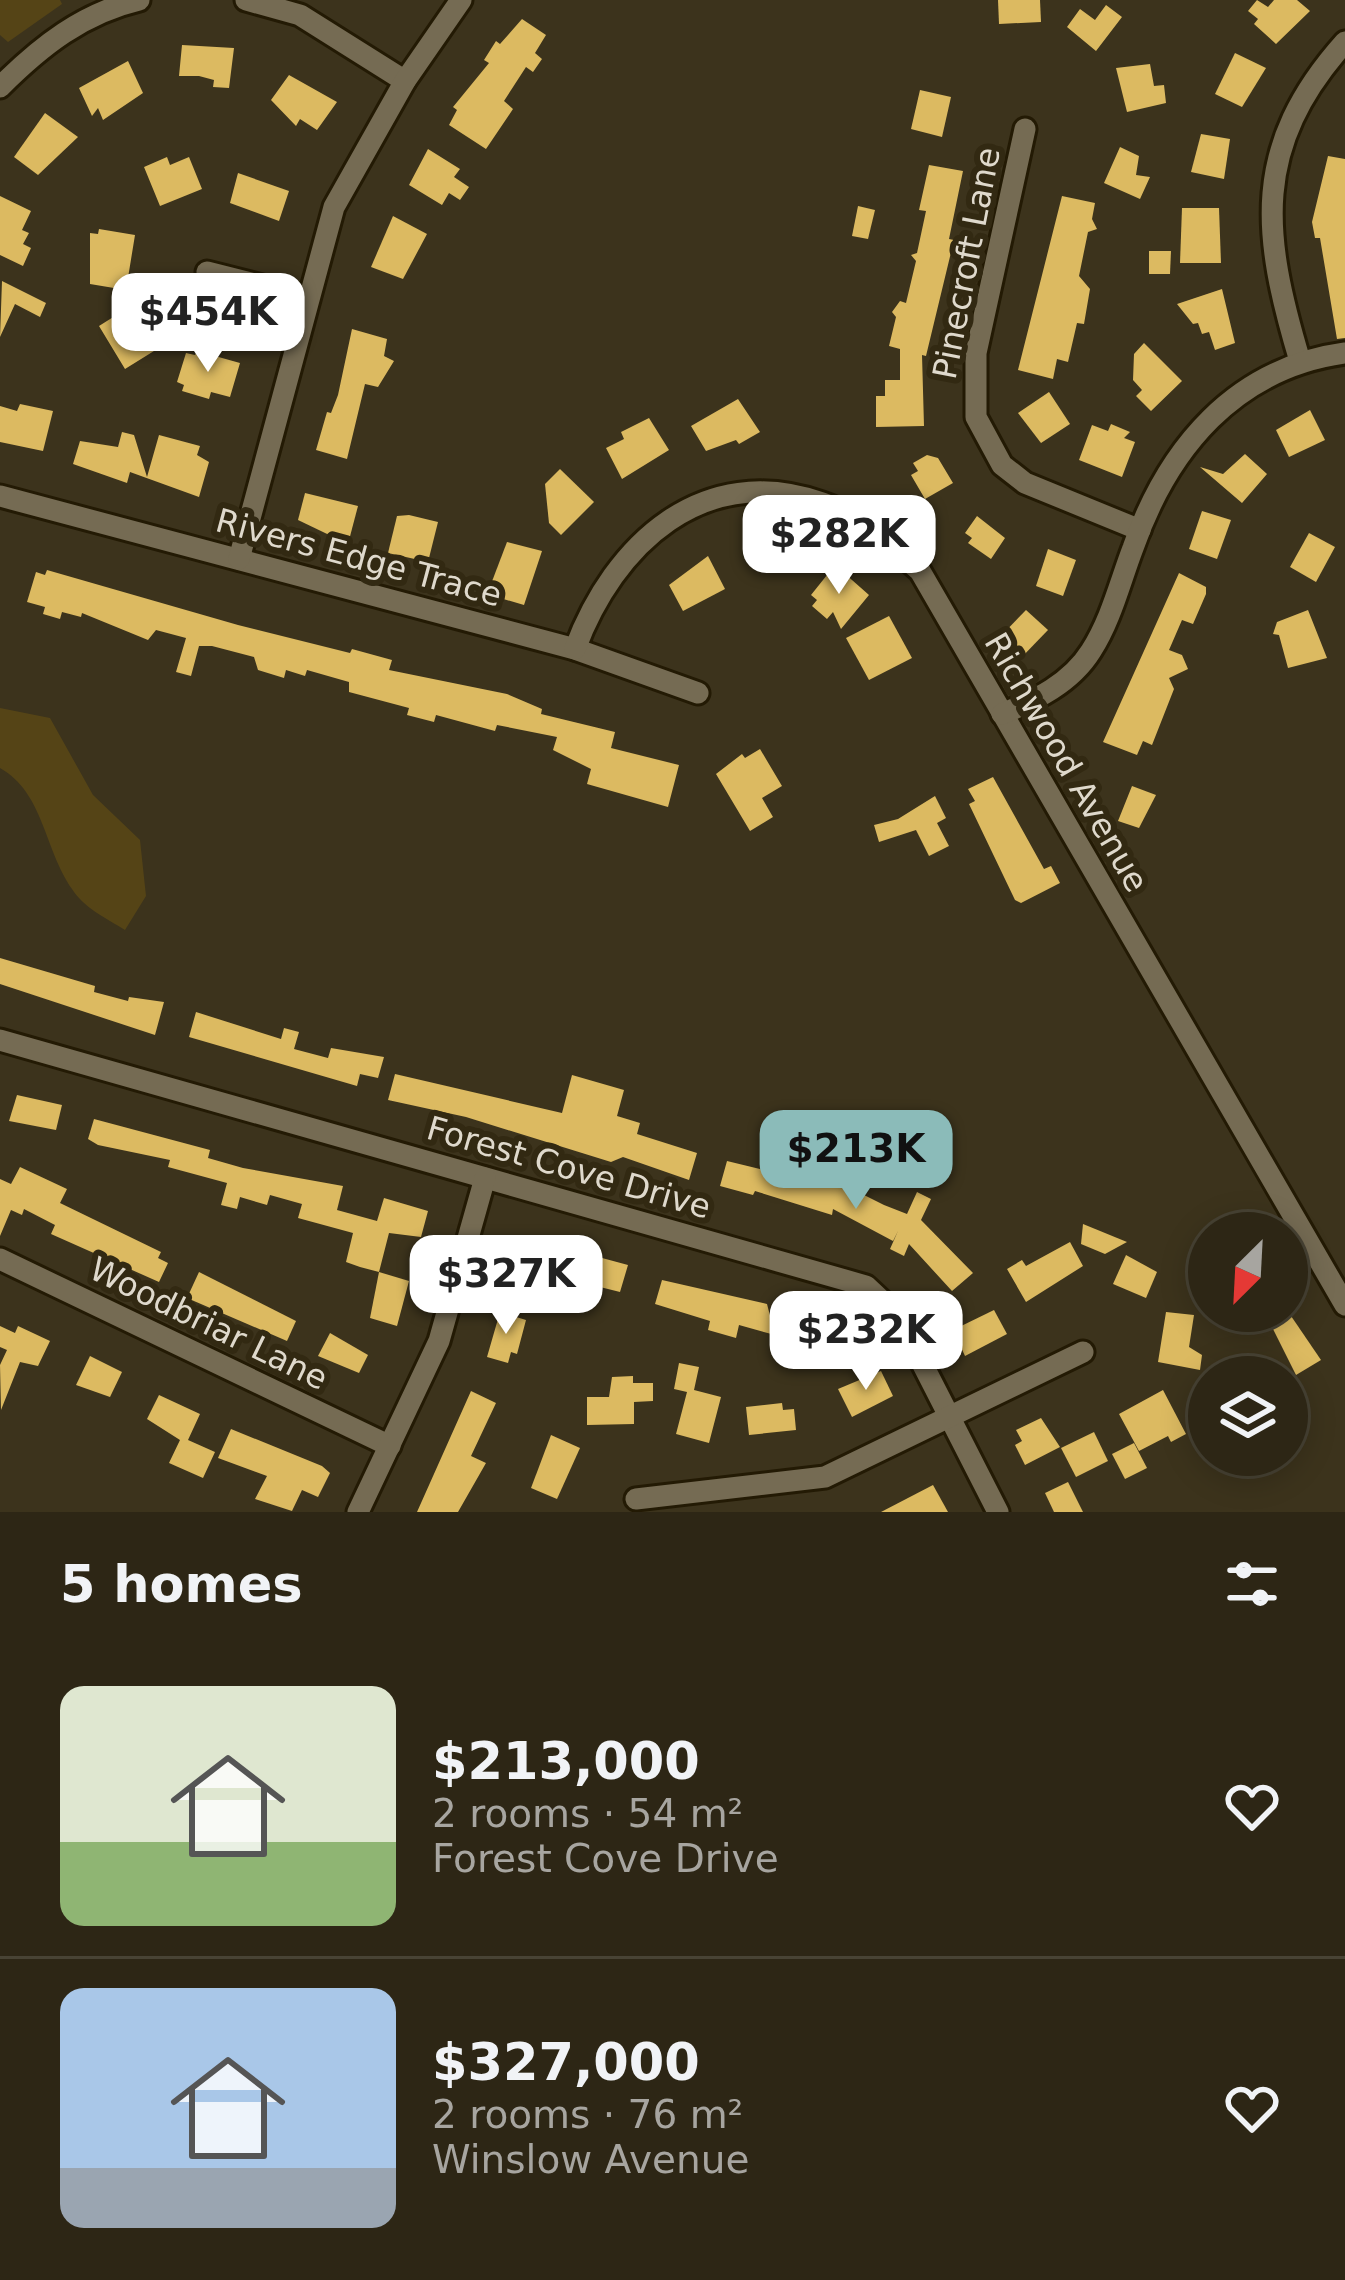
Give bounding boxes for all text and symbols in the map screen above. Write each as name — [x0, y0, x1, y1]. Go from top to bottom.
street label: Pinecroft Lane — [925, 144, 1008, 382]
pin: $454K — [124, 273, 292, 375]
text: $454K — [139, 289, 277, 334]
pin: $282K — [755, 495, 923, 597]
street label: Rivers Edge Trace — [212, 501, 506, 614]
text: $282K — [770, 511, 908, 556]
street label: Richwood Avenue — [977, 626, 1157, 899]
street label: Forest Cove Drive — [423, 1108, 715, 1227]
pin: $213K — [772, 1110, 940, 1212]
text: $213K — [787, 1126, 925, 1171]
north arrow — [1188, 1212, 1308, 1332]
map controls — [1188, 1212, 1308, 1476]
pin: $327K — [422, 1235, 590, 1337]
street label: Woodbriar Lane — [83, 1249, 334, 1398]
text: $327K — [437, 1251, 575, 1296]
pin: $232K — [782, 1291, 950, 1393]
text: $232K — [797, 1307, 935, 1352]
button: layers — [1188, 1356, 1308, 1476]
icon: filters — [1219, 1551, 1285, 1617]
text: 5 homes — [60, 1555, 303, 1614]
text: $213,000 — [432, 1732, 700, 1791]
icon: home — [156, 1734, 300, 1878]
icon: heart — [1219, 1773, 1285, 1839]
text: 2 rooms · 54 m² — [432, 1791, 743, 1836]
text: Forest Cove Drive — [432, 1836, 779, 1881]
text: $327,000 — [432, 2033, 700, 2092]
icon: home — [156, 2036, 300, 2180]
icon: heart — [1219, 2075, 1285, 2141]
text: 2 rooms · 76 m² — [432, 2092, 743, 2137]
text: Winslow Avenue — [432, 2137, 749, 2182]

